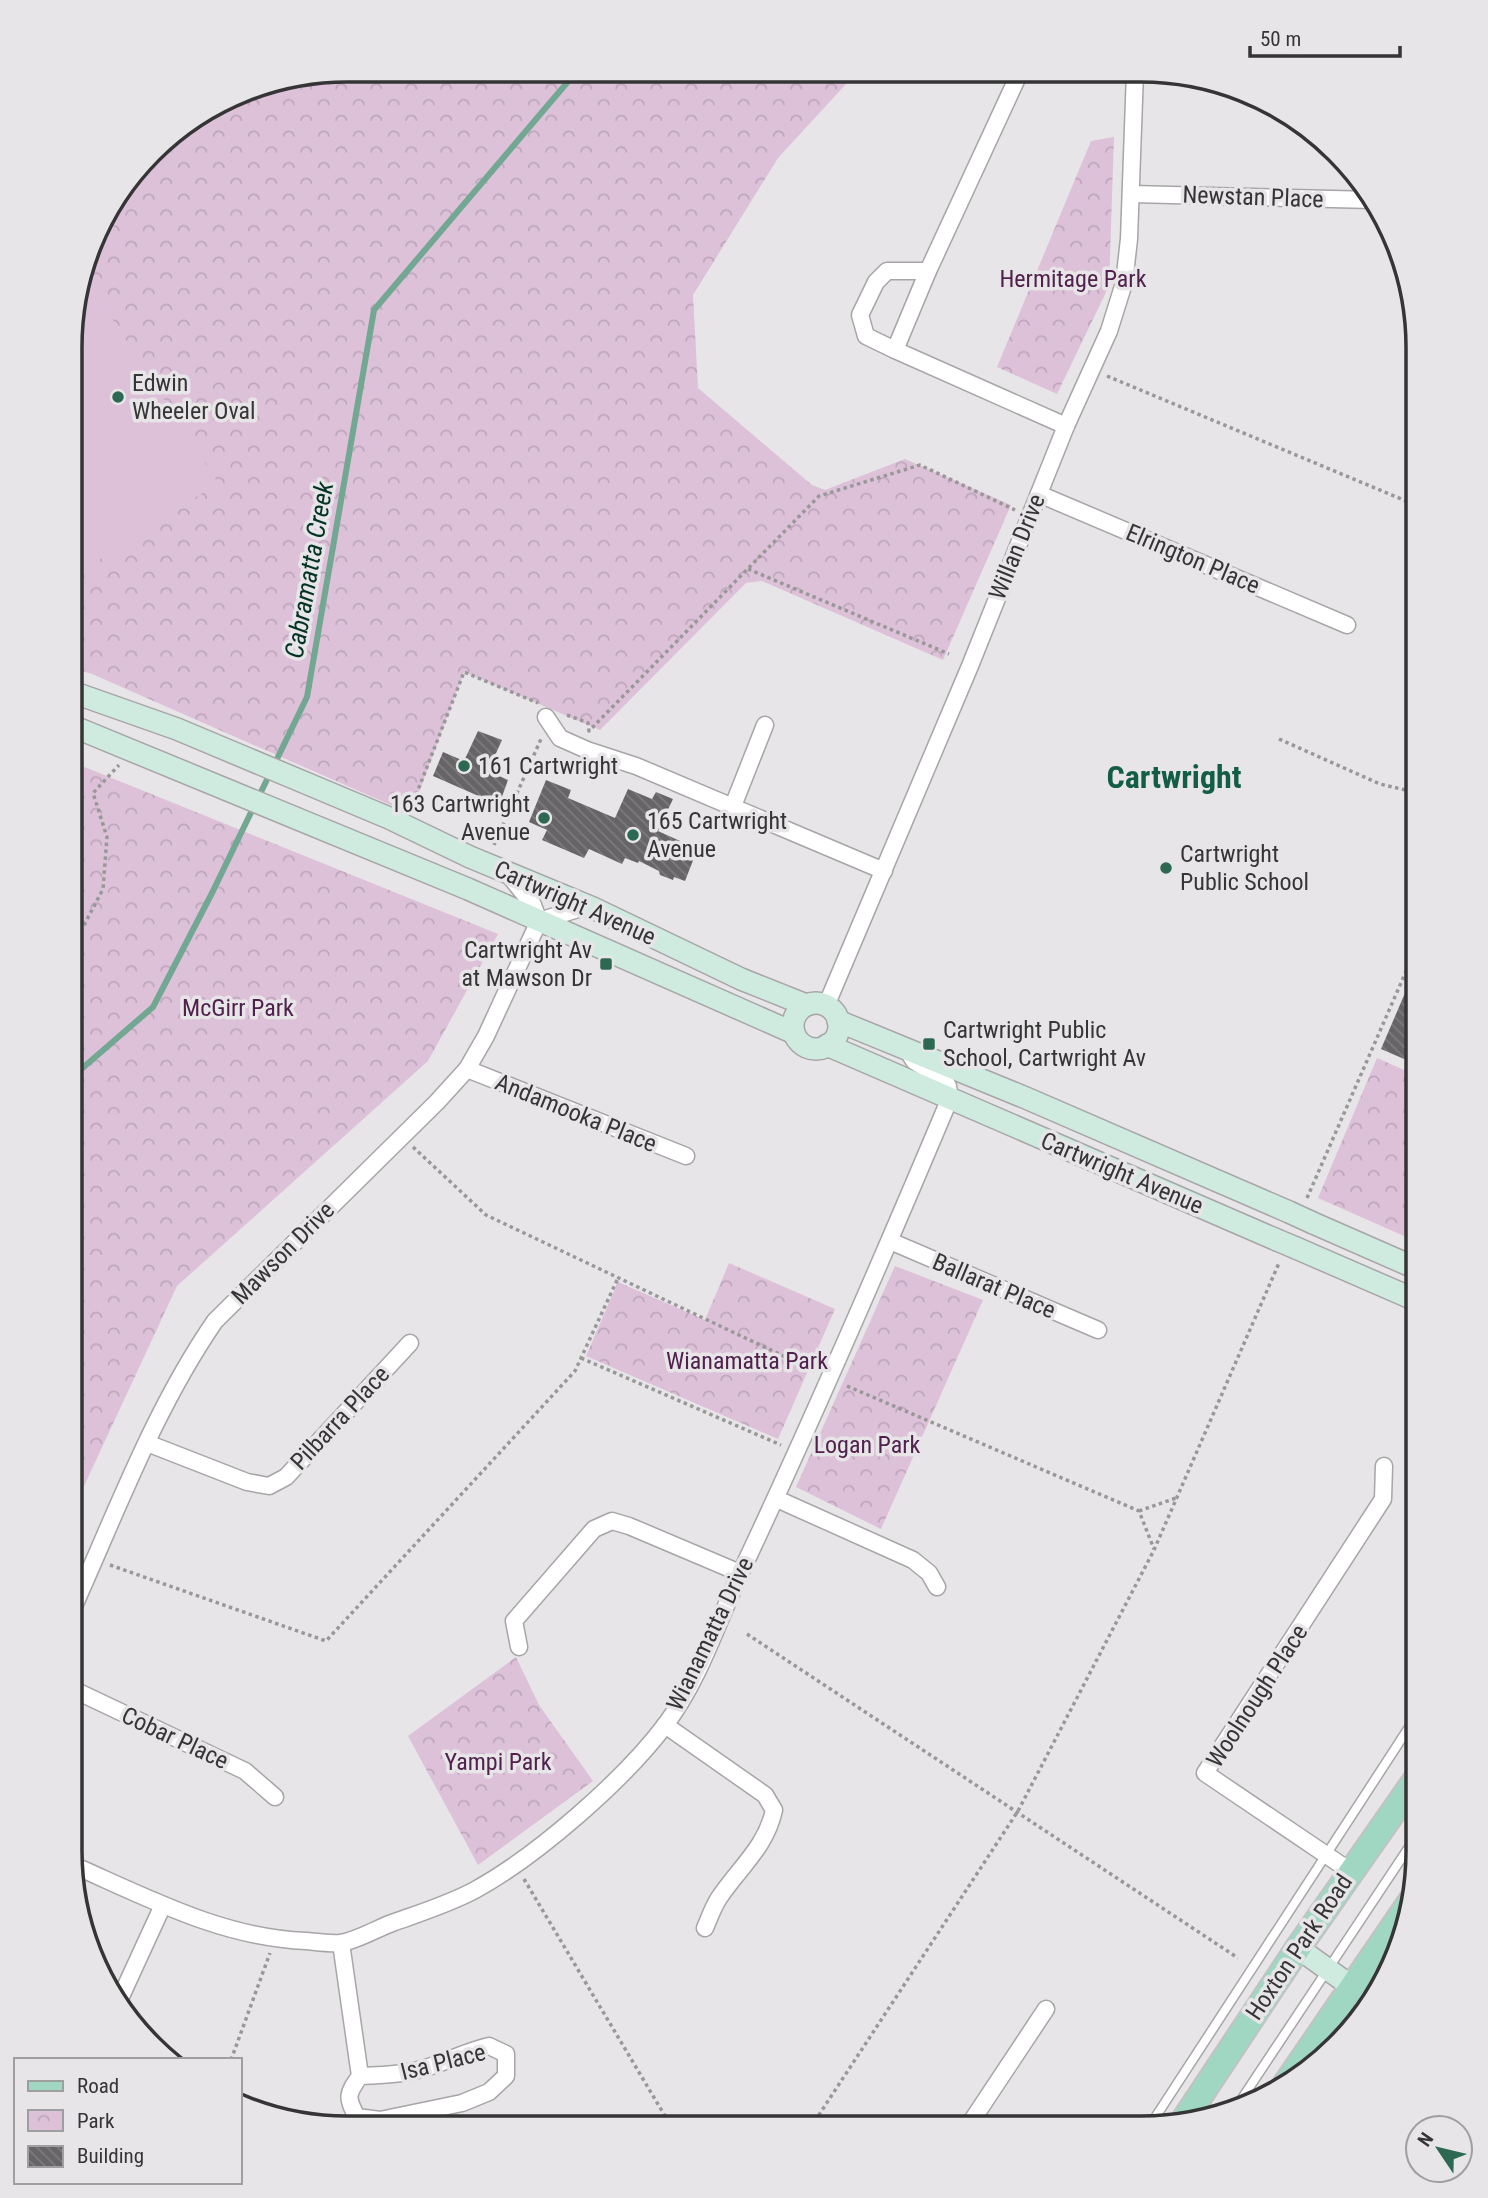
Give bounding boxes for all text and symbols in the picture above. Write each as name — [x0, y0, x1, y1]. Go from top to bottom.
scale bar — [1250, 14, 1400, 58]
text: 50 m — [1260, 27, 1301, 51]
street label: Newstan Place — [1182, 181, 1324, 213]
park label: Hermitage Park — [999, 265, 1147, 293]
place label: Edwin Wheeler Oval — [132, 369, 255, 425]
marker: Edwin Wheeler Oval — [110, 389, 126, 405]
water label: Cabramatta Creek — [279, 479, 339, 661]
street label: Willan Drive — [983, 490, 1051, 604]
street label: Elrington Place — [1122, 518, 1264, 600]
place label: 161 Cartwright — [478, 752, 618, 780]
marker: 161 Cartwright — [456, 758, 472, 774]
district label: Cartwright — [1106, 758, 1242, 796]
place label: 163 Cartwright Avenue — [390, 790, 530, 846]
place label: 165 Cartwright Avenue — [647, 807, 787, 863]
marker: 163 Cartwright Avenue — [536, 810, 552, 826]
marker: 165 Cartwright Avenue — [625, 827, 641, 843]
place label: Cartwright Public School — [1180, 840, 1309, 896]
street label: Cartwright Avenue — [490, 855, 660, 951]
marker: Cartwright Public School — [1158, 860, 1174, 876]
place label: Cartwright Av at Mawson Dr — [462, 936, 592, 992]
marker: Cartwright Av at Mawson Dr — [598, 956, 614, 972]
park label: McGirr Park — [182, 994, 294, 1022]
place label: Cartwright Public School, Cartwright Av — [943, 1016, 1146, 1072]
marker: Cartwright Public School, Cartwright Av — [921, 1036, 937, 1052]
street label: Andamooka Place — [491, 1068, 661, 1158]
street label: Cartwright Avenue — [1037, 1126, 1207, 1220]
street label: Mawson Drive — [226, 1196, 340, 1310]
street label: Ballarat Place — [928, 1248, 1060, 1324]
park label: Wianamatta Park — [666, 1347, 828, 1375]
street label: Pilbarra Place — [285, 1360, 395, 1476]
park label: Logan Park — [814, 1431, 921, 1459]
street label: Wianamatta Drive — [661, 1553, 759, 1715]
street label: Woolnough Place — [1200, 1619, 1314, 1773]
street label: Cobar Place — [117, 1701, 233, 1775]
park label: Yampi Park — [445, 1748, 552, 1776]
street label: Hoxton Park Road — [1240, 1869, 1358, 2025]
street label: Isa Place — [398, 2038, 488, 2086]
legend — [14, 2058, 242, 2184]
text: Road — [77, 2074, 119, 2098]
text: Park — [77, 2109, 115, 2133]
north arrow — [1404, 2114, 1474, 2184]
text: N — [1413, 2128, 1438, 2151]
text: Building — [77, 2144, 144, 2168]

